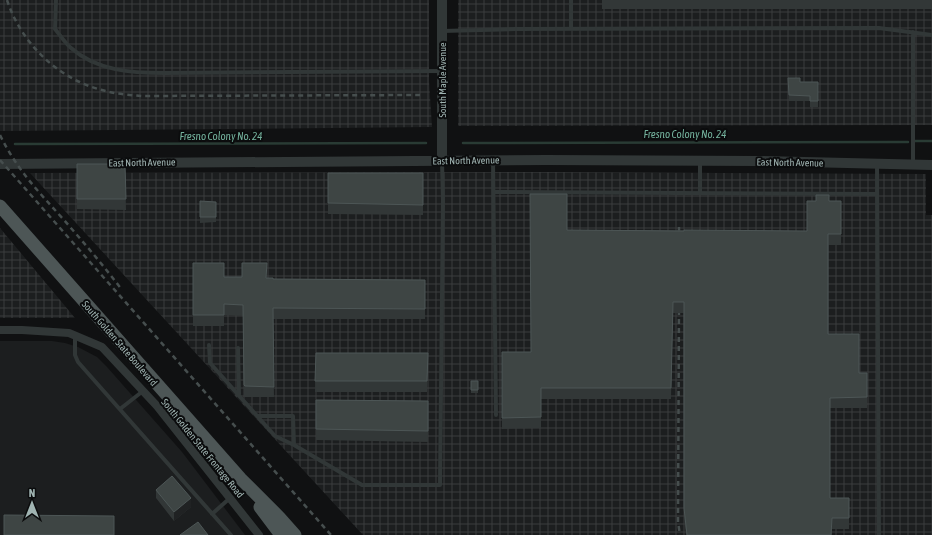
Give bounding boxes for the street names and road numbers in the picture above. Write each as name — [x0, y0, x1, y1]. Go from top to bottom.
street label: South Maple Avenue — [437, 42, 448, 118]
street label: East North Avenue — [432, 154, 500, 167]
street label: East North Avenue — [108, 156, 176, 169]
street label: East North Avenue — [756, 156, 824, 169]
street label: South Golden State Boulevard — [80, 299, 160, 388]
street label: South Golden State Frontage Road — [159, 397, 246, 500]

